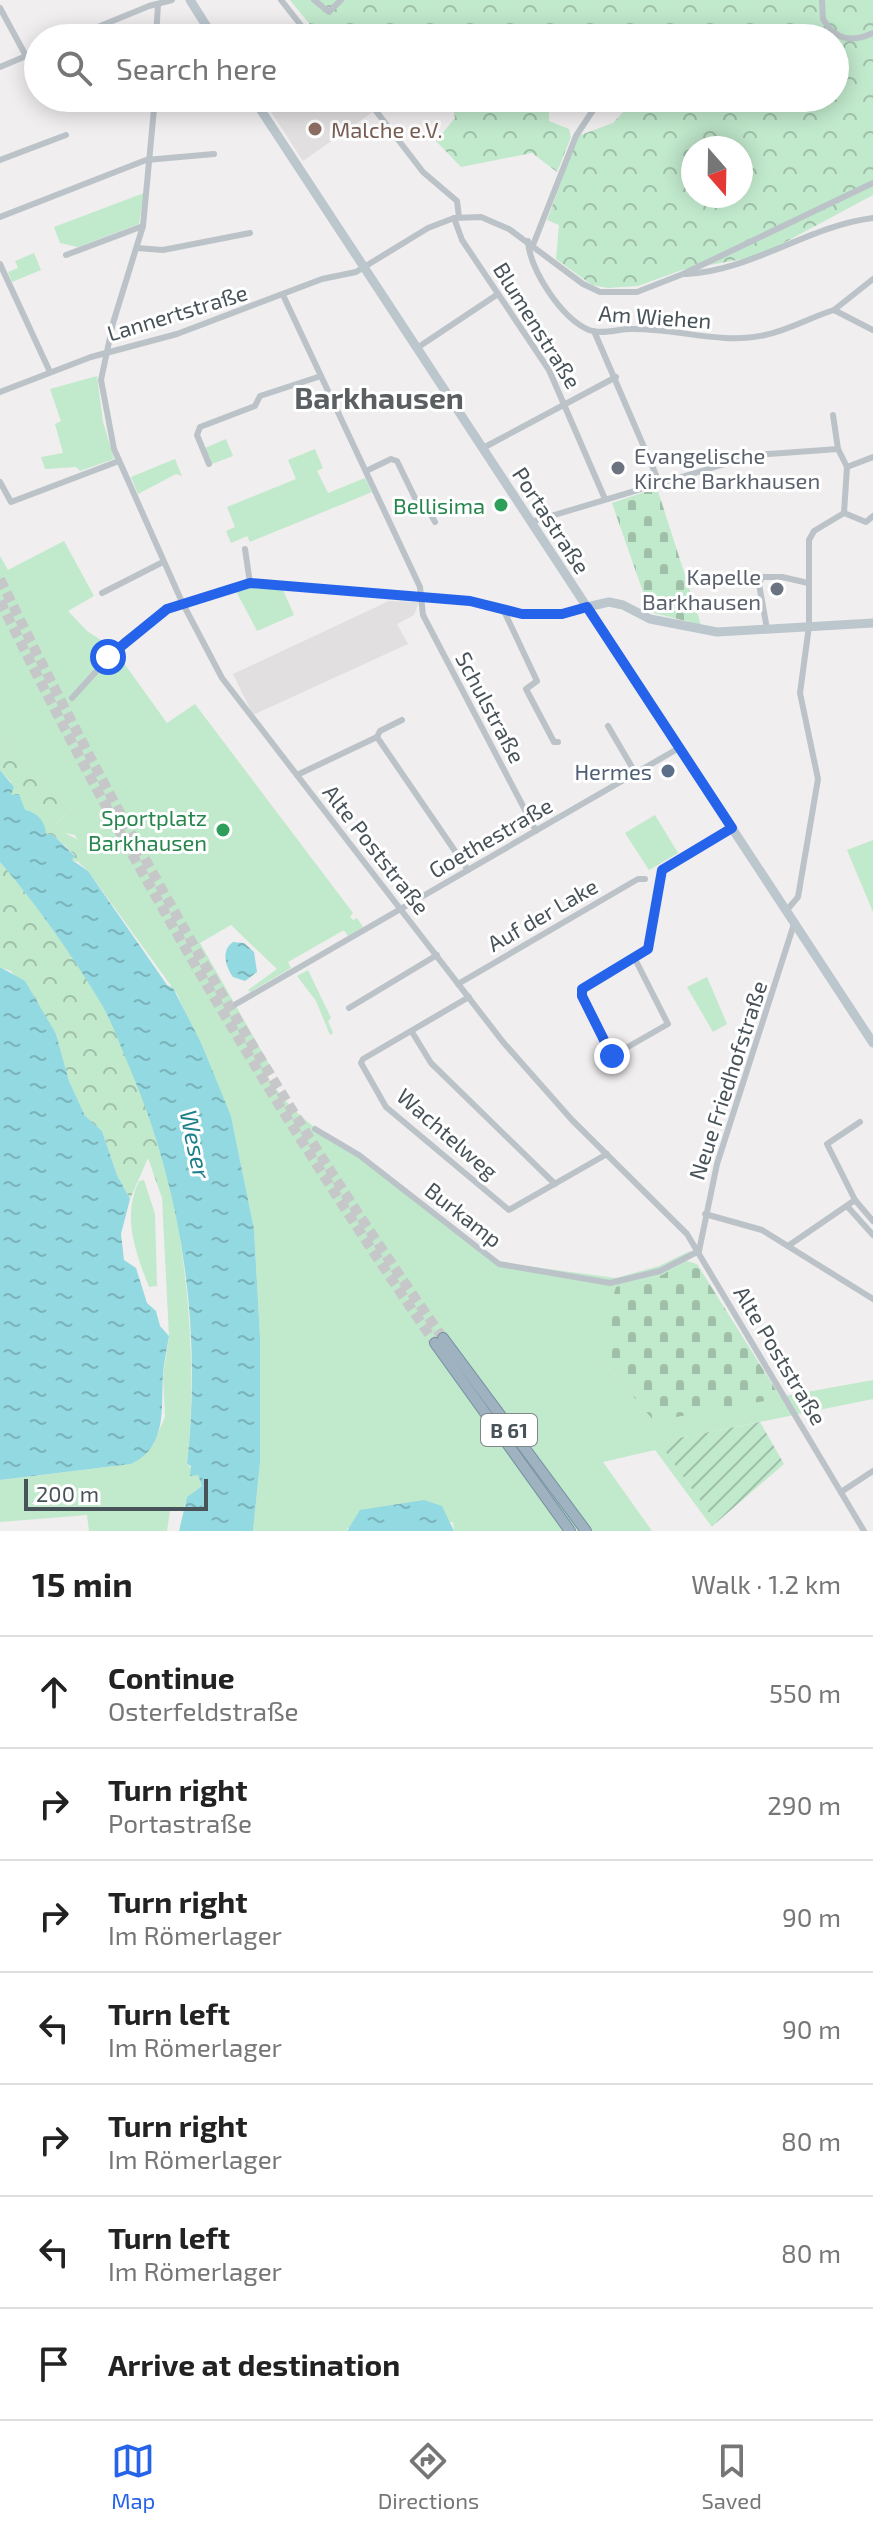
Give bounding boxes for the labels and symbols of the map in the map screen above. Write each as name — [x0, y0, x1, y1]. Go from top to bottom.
place label: Malche e.V. — [331, 116, 442, 142]
marker: Malche e.V. — [306, 120, 324, 138]
north arrow — [681, 136, 753, 208]
street label: Blumenstraße — [489, 257, 587, 393]
street label: Lannertstraße — [104, 278, 250, 346]
street label: Am Wiehen — [598, 299, 712, 333]
district label: Barkhausen — [294, 379, 464, 415]
place label: Evangelische Kirche Barkhausen — [634, 442, 820, 493]
marker: Evangelische Kirche Barkhausen — [609, 459, 627, 477]
street label: Portastraße — [508, 462, 596, 578]
place label: Bellisima — [393, 492, 485, 518]
marker: Bellisima — [492, 496, 510, 514]
place label: Kapelle Barkhausen — [642, 563, 761, 614]
marker: Kapelle Barkhausen — [768, 580, 786, 598]
route start — [90, 639, 126, 675]
street label: Schulstraße — [451, 647, 531, 767]
place label: Hermes — [574, 758, 652, 784]
marker: Hermes — [659, 762, 677, 780]
street label: Alte Poststraße — [318, 779, 436, 919]
street label: Goethestraße — [424, 791, 556, 883]
place label: Sportplatz Barkhausen — [88, 804, 207, 855]
marker: Sportplatz Barkhausen — [214, 821, 232, 839]
street label: Auf der Lake — [482, 872, 602, 956]
street label: Neue Friedhofstraße — [683, 977, 771, 1183]
route end — [594, 1038, 630, 1074]
street label: Wachtelweg — [392, 1082, 504, 1184]
water label: Weser — [175, 1107, 218, 1182]
street label: Burkamp — [420, 1176, 508, 1252]
street label: Alte Poststraße — [729, 1281, 833, 1429]
road number: B 61 — [481, 1414, 537, 1446]
scale bar — [24, 1475, 208, 1511]

